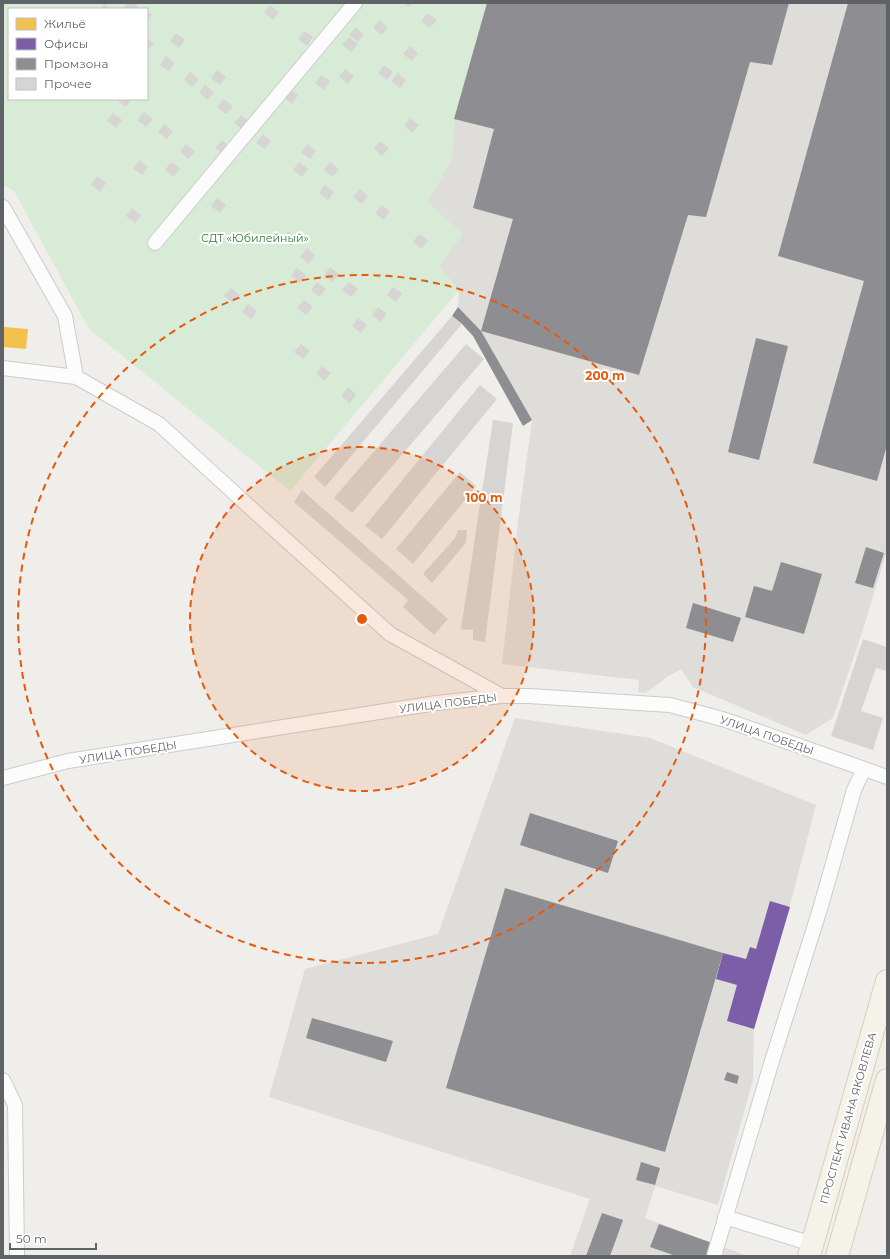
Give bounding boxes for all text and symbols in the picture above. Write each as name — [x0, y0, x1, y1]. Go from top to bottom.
legend — [8, 8, 148, 100]
text: Жильё — [44, 16, 86, 31]
text: Офисы — [44, 36, 88, 51]
text: Промзона — [44, 56, 108, 71]
text: Прочее — [44, 76, 92, 91]
park label: СДТ «Юбилейный» — [201, 231, 309, 245]
text: 200 m — [585, 368, 625, 383]
text: 100 m — [466, 490, 502, 505]
centre of rings — [355, 612, 369, 626]
street label: УЛИЦА ПОБЕДЫ — [398, 690, 498, 716]
street label: УЛИЦА ПОБЕДЫ — [718, 712, 816, 758]
street label: УЛИЦА ПОБЕДЫ — [78, 737, 178, 767]
street label: ПРОСПЕКТ ИВАНА ЯКОВЛЕВА — [817, 1030, 879, 1205]
scale bar — [10, 1225, 96, 1251]
text: 50 m — [16, 1231, 47, 1246]

